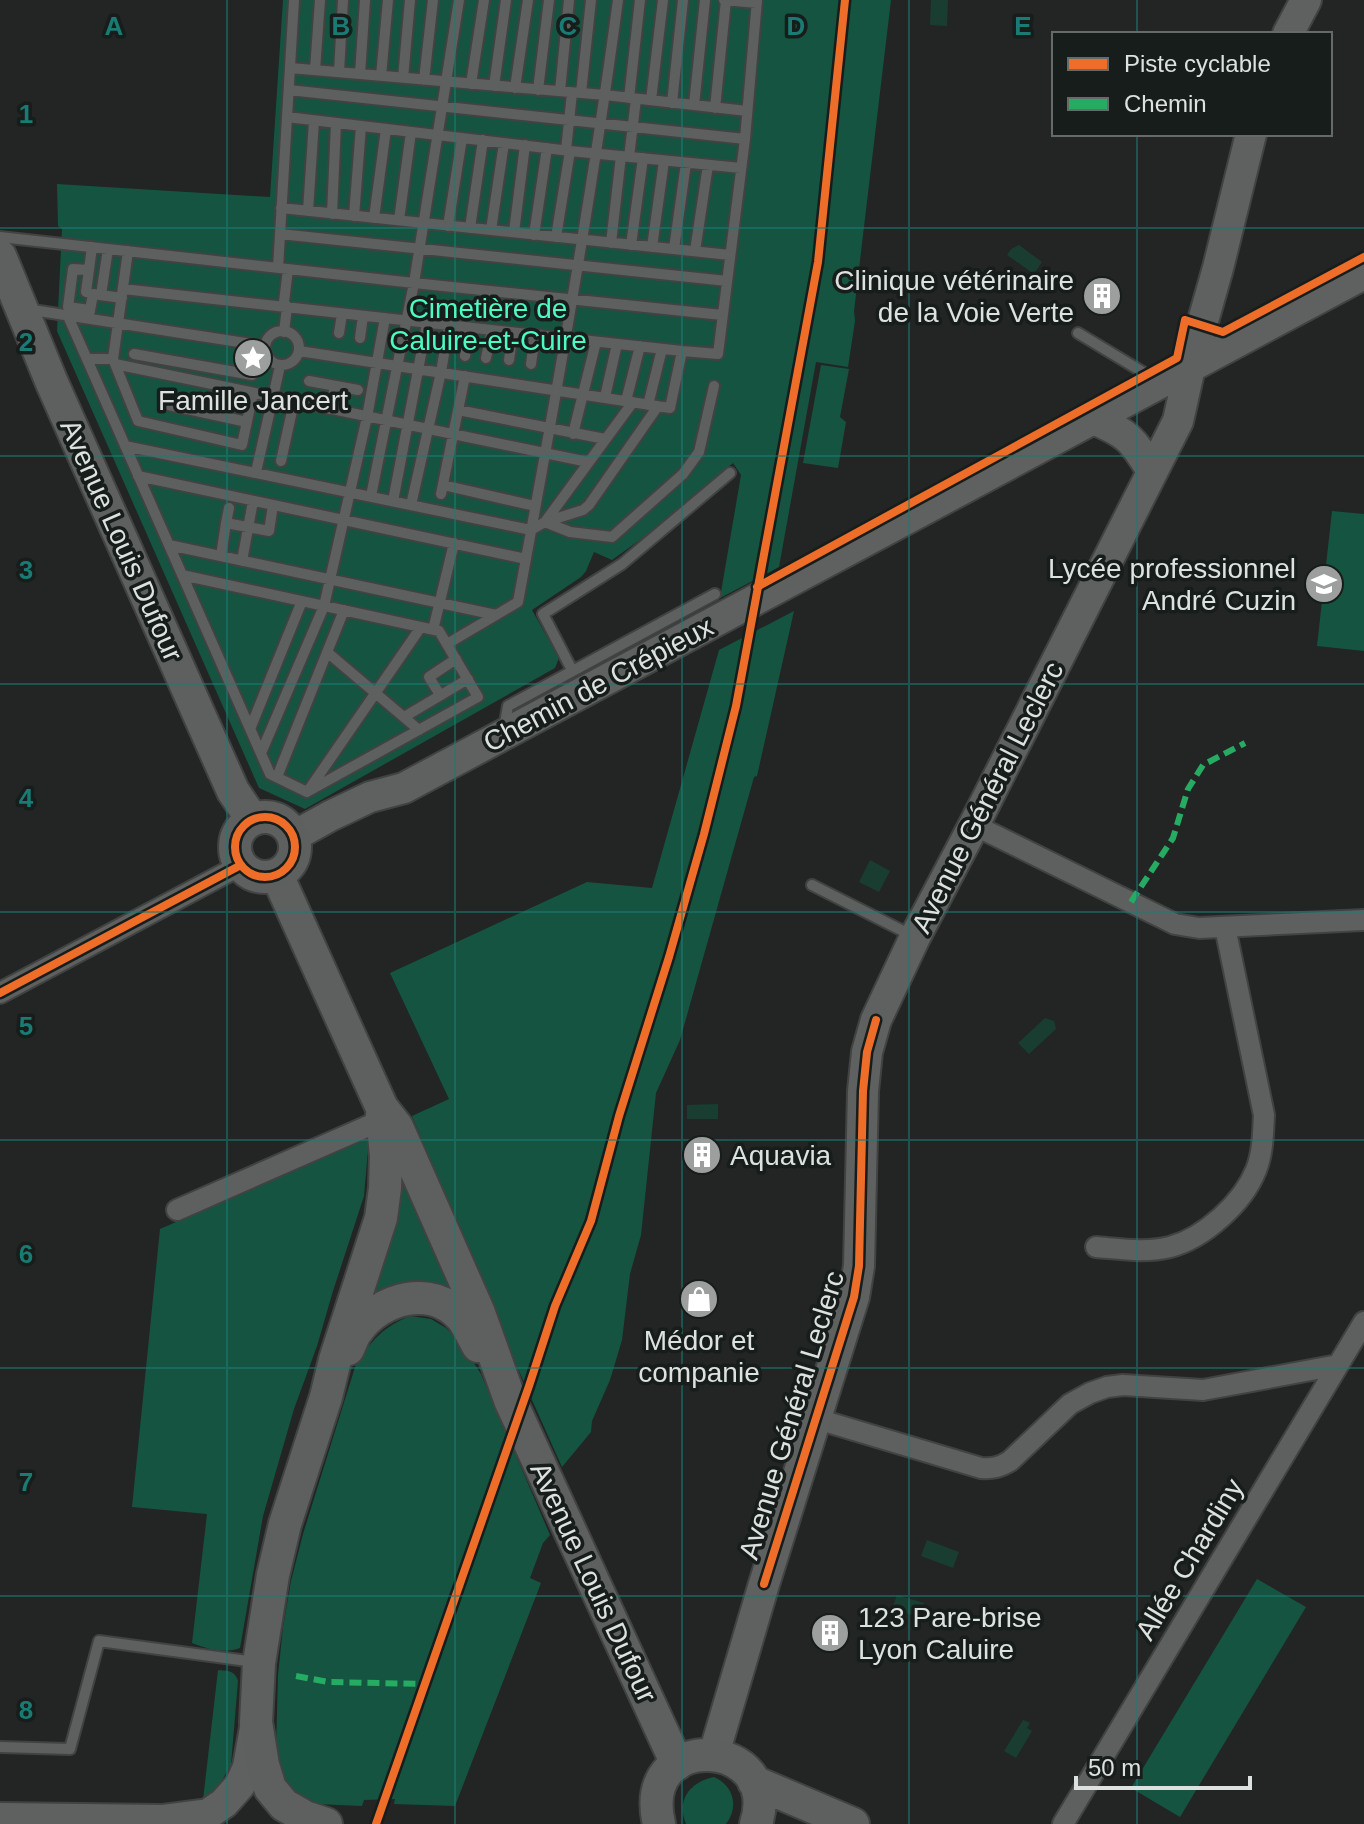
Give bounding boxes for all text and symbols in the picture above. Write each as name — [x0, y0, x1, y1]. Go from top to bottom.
text: A — [105, 11, 124, 41]
text: B — [332, 11, 350, 41]
text: C — [559, 11, 578, 41]
text: D — [787, 11, 805, 41]
text: E — [1014, 11, 1032, 41]
legend — [1052, 32, 1332, 136]
text: Piste cyclable — [1124, 50, 1271, 77]
text: Chemin — [1124, 90, 1207, 117]
text: 1 — [19, 99, 33, 129]
place label: Clinique vétérinaire de la Voie Verte — [834, 265, 1074, 328]
building icon: Clinique vétérinaire de la Voie Verte — [1081, 275, 1123, 317]
park label: Cimetière de Caluire-et-Cuire — [389, 293, 587, 356]
text: 2 — [19, 327, 33, 357]
place icon: Famille Jancert — [232, 337, 274, 379]
place label: Famille Jancert — [158, 385, 348, 416]
street label: Avenue Louis Dufour — [54, 415, 189, 666]
place label: Lycée professionnel André Cuzin — [1048, 553, 1296, 616]
text: 3 — [19, 555, 33, 585]
school or university icon: Lycée professionnel André Cuzin — [1303, 563, 1345, 605]
street label: Chemin de Crépieux — [478, 611, 718, 758]
street label: Avenue Général Leclerc — [906, 657, 1069, 938]
text: 4 — [19, 783, 34, 813]
text: 5 — [19, 1011, 33, 1041]
building icon: Aquavia — [681, 1134, 723, 1176]
place label: Aquavia — [730, 1140, 832, 1171]
text: 6 — [19, 1239, 33, 1269]
street label: Avenue Général Leclerc — [733, 1267, 850, 1563]
shop icon: Médor et companie — [678, 1278, 720, 1320]
place label: Médor et companie — [638, 1325, 760, 1388]
street label: Avenue Louis Dufour — [524, 1457, 663, 1707]
text: 7 — [19, 1467, 33, 1497]
street label: Allée Chardiny — [1129, 1473, 1250, 1645]
place label: 123 Pare-brise Lyon Caluire — [858, 1602, 1042, 1665]
building icon: 123 Pare-brise Lyon Caluire — [809, 1612, 851, 1654]
text: 8 — [19, 1695, 33, 1725]
scale bar — [1076, 1740, 1250, 1790]
text: 50 m — [1088, 1754, 1141, 1781]

